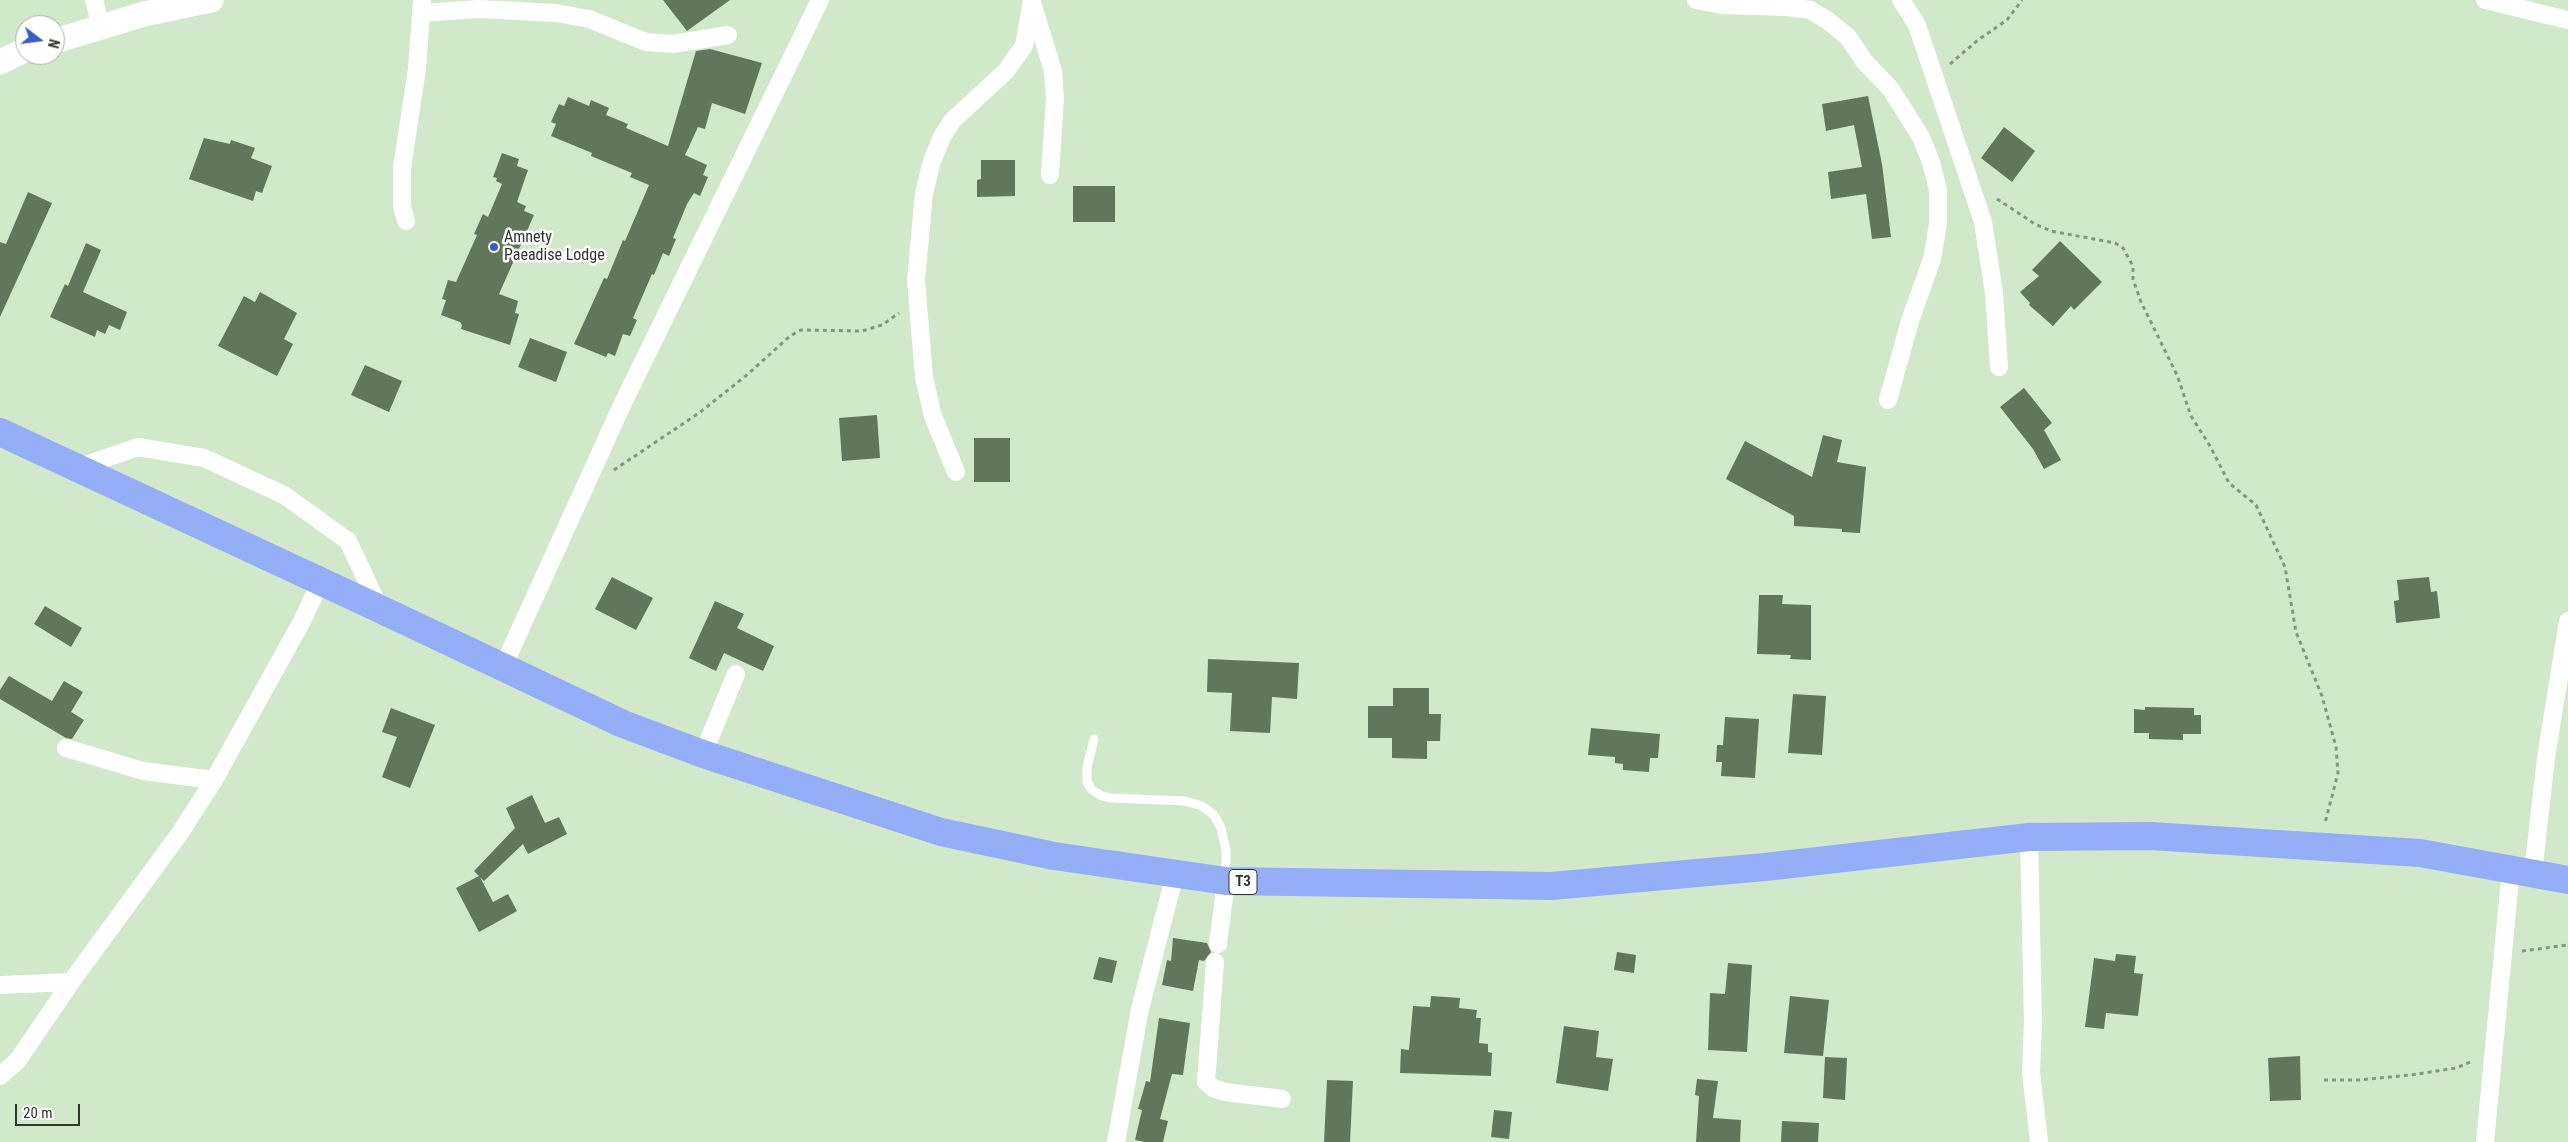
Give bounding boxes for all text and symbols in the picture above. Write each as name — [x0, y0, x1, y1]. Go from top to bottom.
north arrow — [15, 15, 65, 65]
text: N — [45, 37, 62, 50]
place label: Amnety Paeadise Lodge — [504, 228, 605, 266]
marker: Amnety Paeadise Lodge — [488, 241, 500, 253]
road number: T3 — [1229, 870, 1257, 894]
scale bar — [18, 1094, 82, 1126]
text: 20 m — [23, 1104, 53, 1122]

